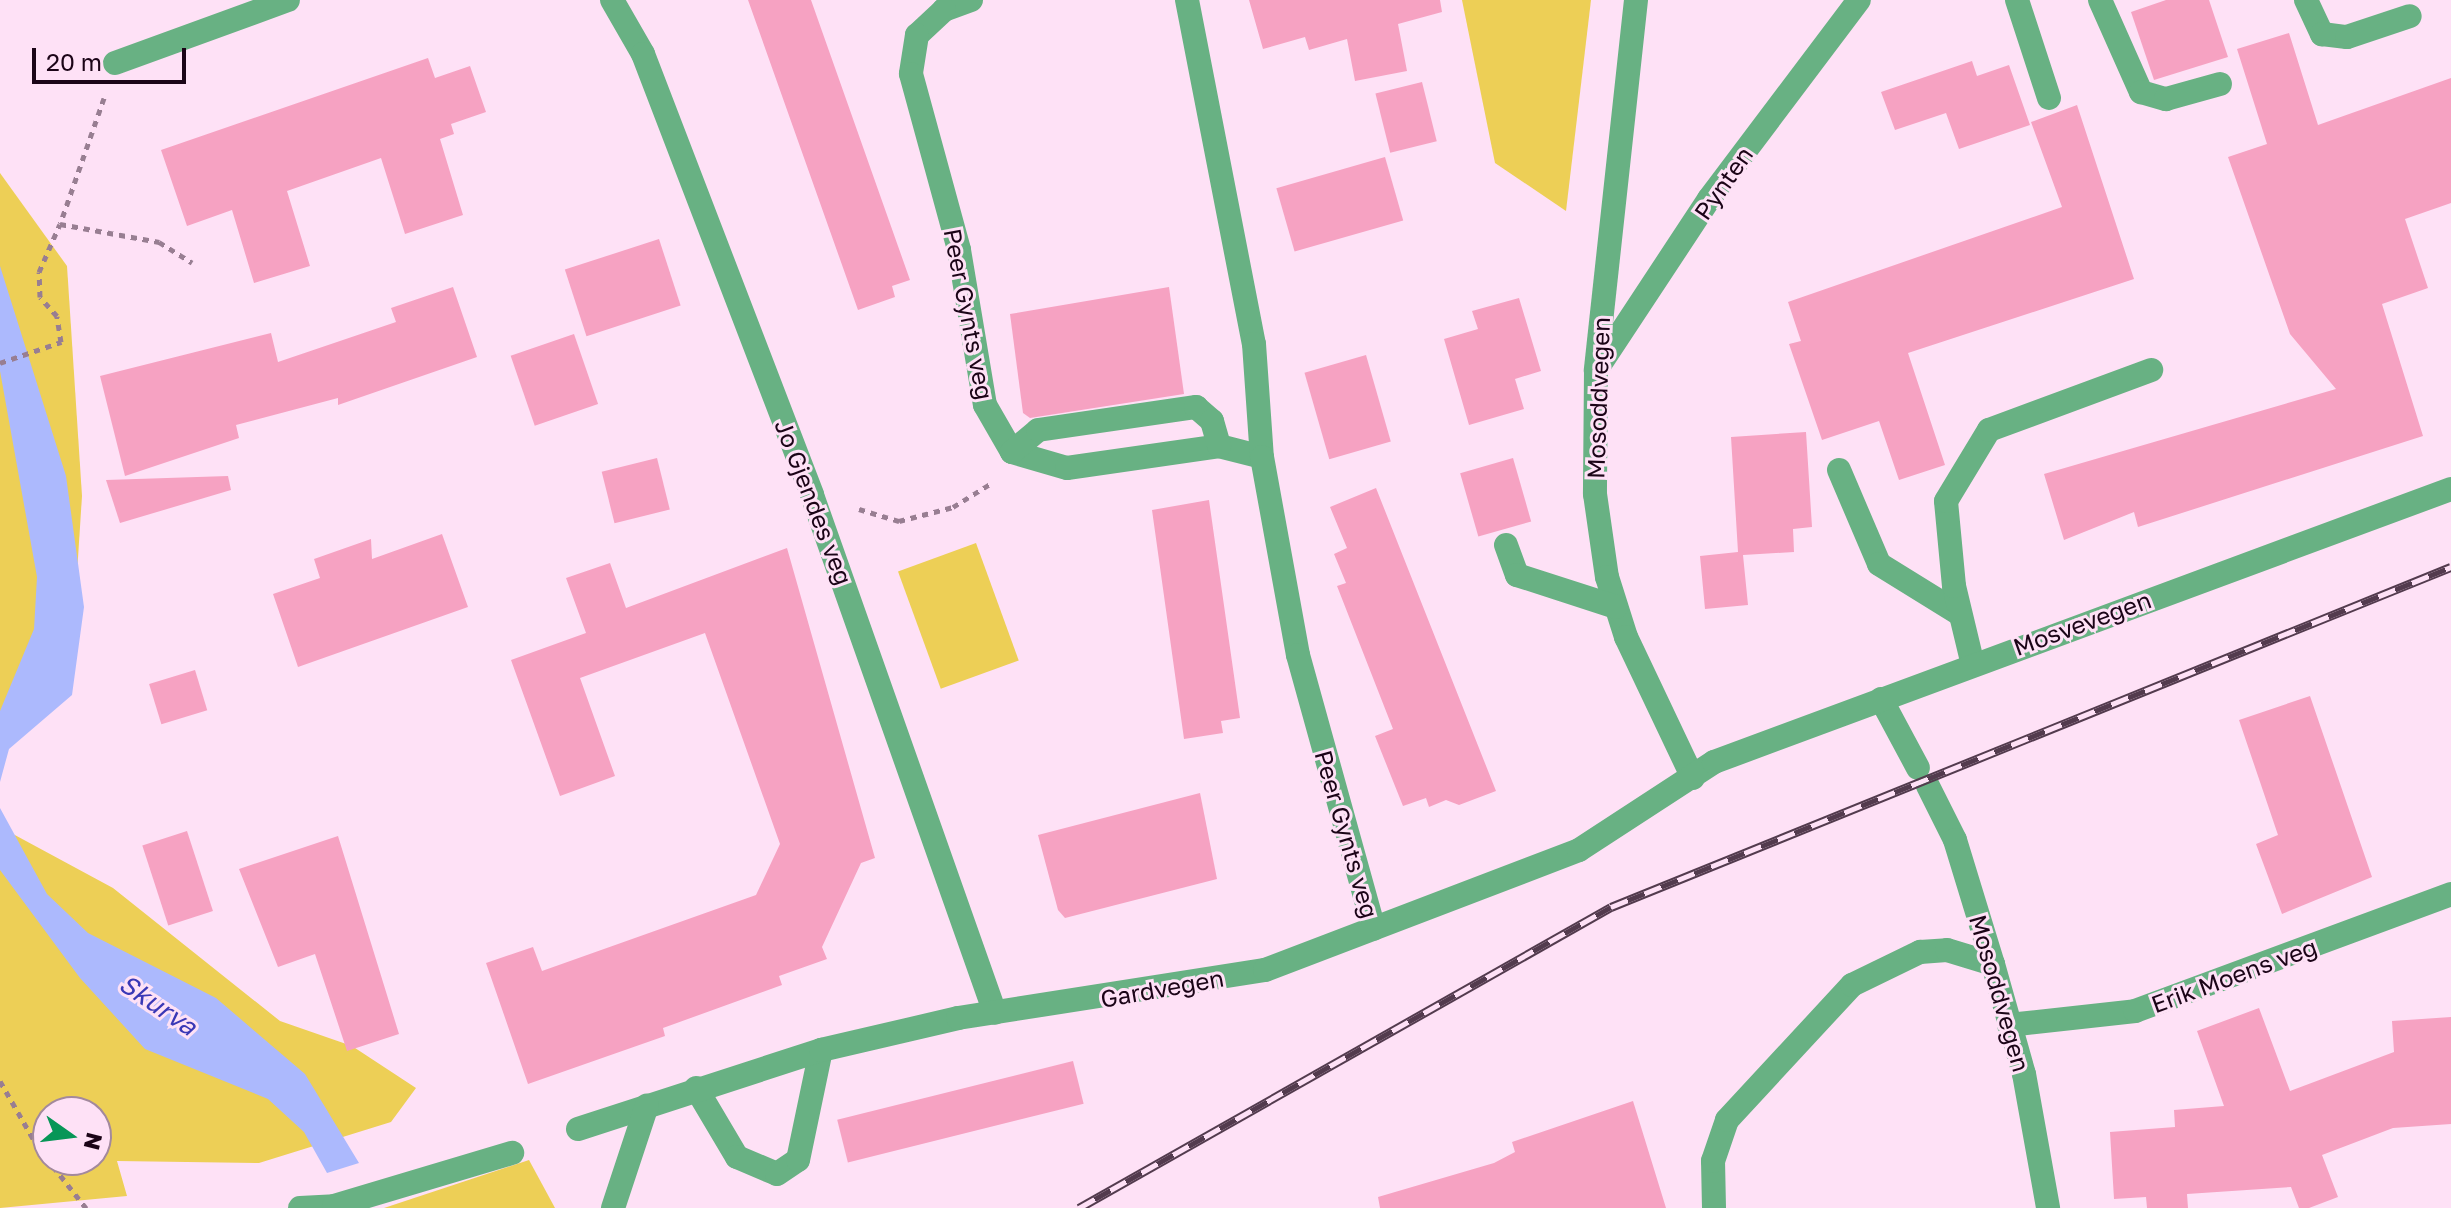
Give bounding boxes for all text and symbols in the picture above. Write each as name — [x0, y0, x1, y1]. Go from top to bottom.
scale bar — [36, 32, 190, 82]
text: 20 m — [46, 47, 102, 76]
street label: Pynten — [1688, 141, 1758, 225]
street label: Peer Gynts veg — [938, 226, 1000, 402]
street label: Mosoddvegen — [1581, 317, 1615, 479]
street label: Jo Gjendes veg — [769, 415, 859, 589]
street label: Mosvevegen — [2009, 585, 2155, 661]
street label: Peer Gynts veg — [1309, 747, 1385, 921]
street label: Mosoddvegen — [1964, 911, 2036, 1075]
street label: Erik Moens veg — [2147, 932, 2321, 1018]
street label: Gardvegen — [1098, 963, 1226, 1013]
water label: Skurva — [113, 968, 203, 1042]
north arrow — [32, 1096, 112, 1176]
text: N — [79, 1130, 109, 1153]

